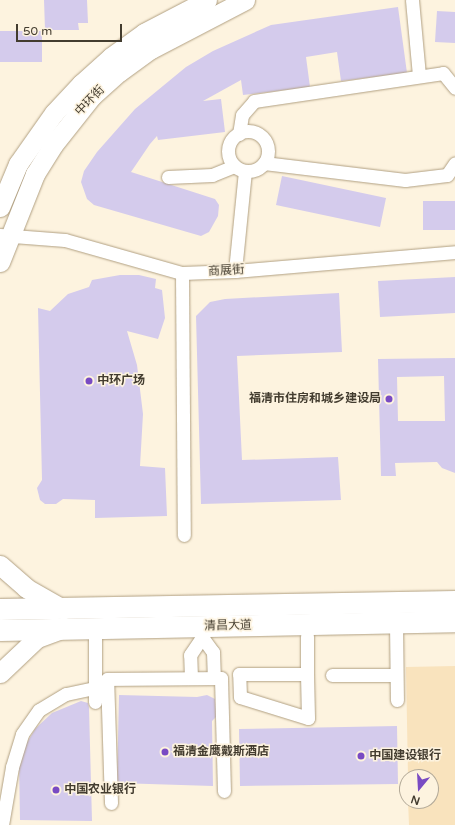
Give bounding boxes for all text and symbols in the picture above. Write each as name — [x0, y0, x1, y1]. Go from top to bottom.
scale bar — [18, 16, 124, 42]
text: 50 m — [23, 24, 52, 38]
street label: 中环街 — [72, 83, 108, 119]
street label: 商展街 — [208, 263, 244, 279]
place label: 中环广场 — [97, 374, 145, 388]
marker: 中环广场 — [84, 376, 94, 386]
place label: 福清市住房和城乡建设局 — [249, 392, 381, 406]
marker: 福清市住房和城乡建设局 — [384, 394, 394, 404]
street label: 清昌大道 — [204, 618, 252, 634]
place label: 福清金鹰戴斯酒店 — [173, 745, 269, 759]
marker: 福清金鹰戴斯酒店 — [160, 747, 170, 757]
place label: 中国建设银行 — [369, 749, 441, 763]
marker: 中国建设银行 — [356, 751, 366, 761]
north arrow — [399, 769, 439, 809]
place label: 中国农业银行 — [64, 783, 136, 797]
marker: 中国农业银行 — [51, 785, 61, 795]
text: N — [409, 792, 422, 807]

